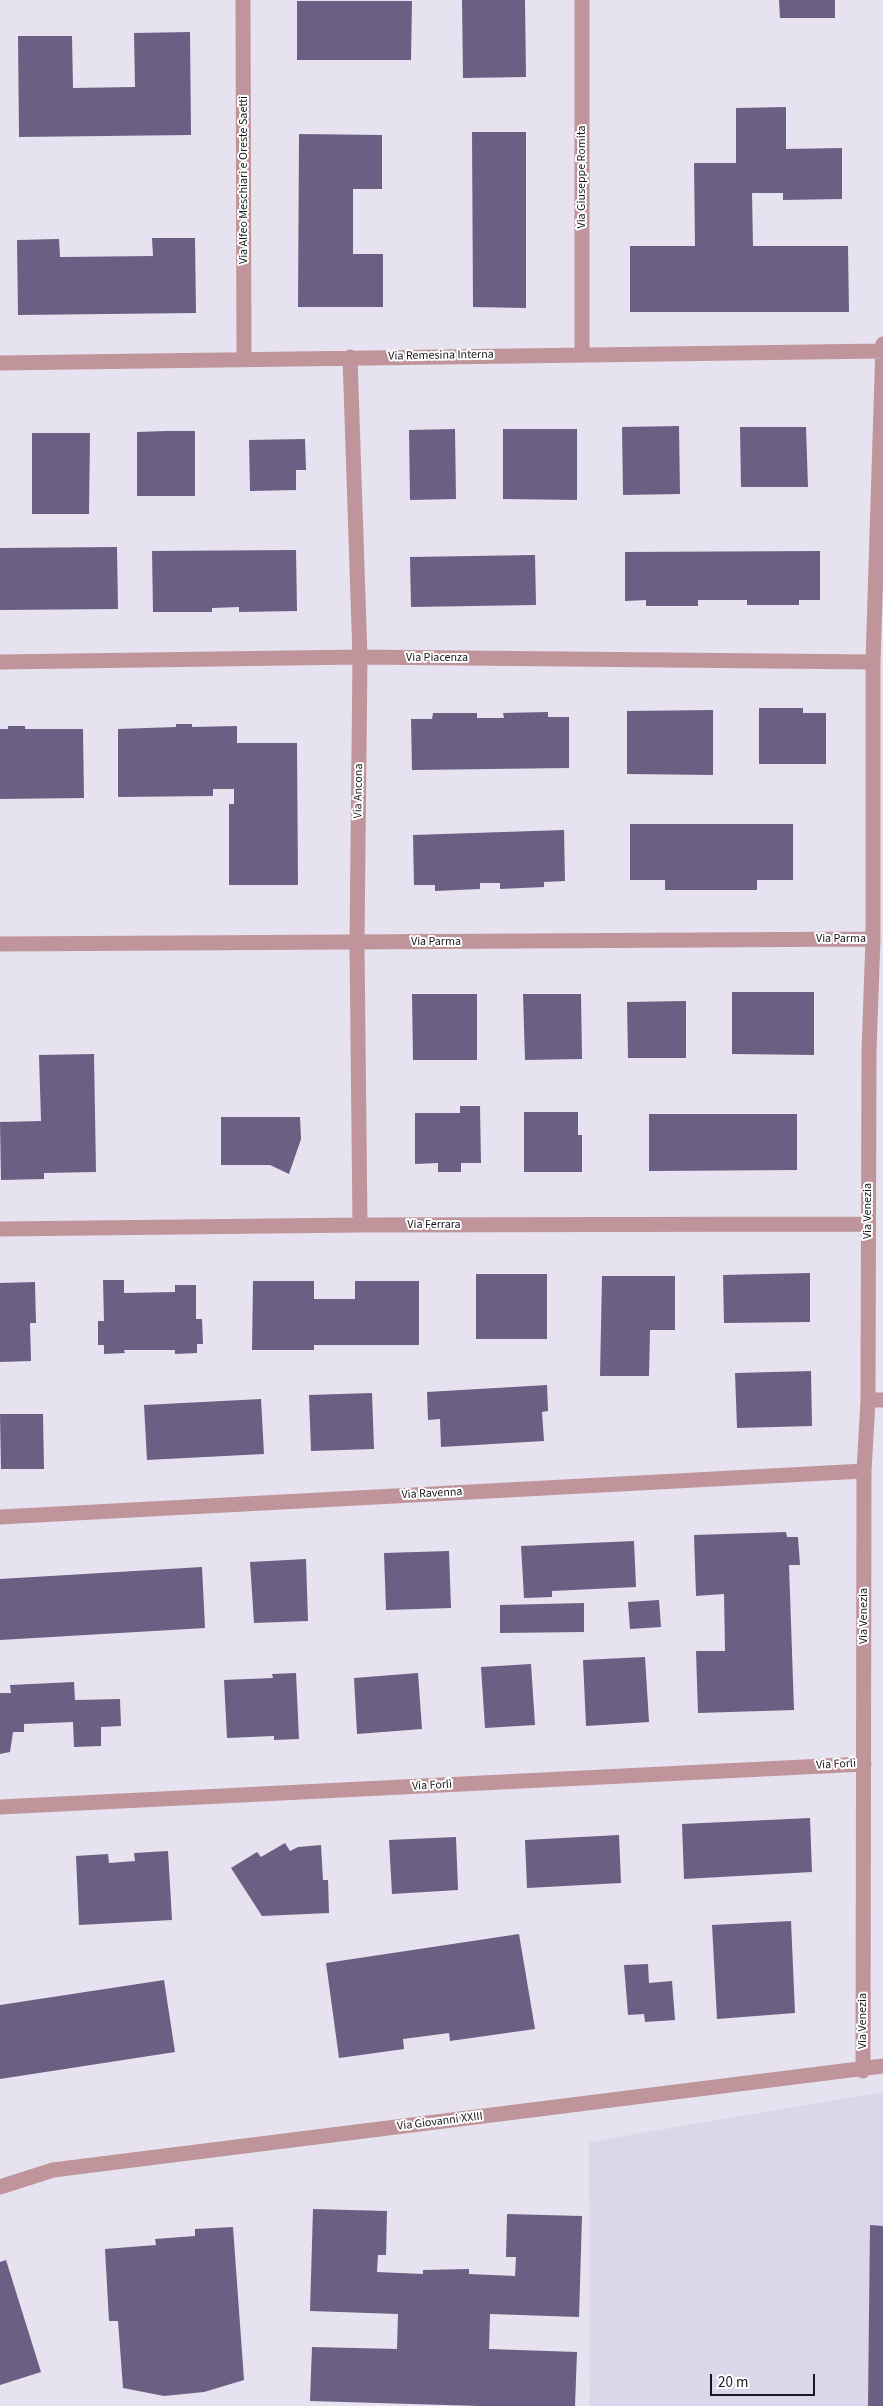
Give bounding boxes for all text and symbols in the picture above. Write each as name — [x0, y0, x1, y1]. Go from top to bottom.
street label: Via Alfeo Meschiari e Oreste Saetti — [237, 96, 251, 264]
street label: Via Giuseppe Romita — [575, 125, 589, 229]
street label: Via Remesina Interna — [388, 348, 494, 364]
street label: Via Piacenza — [406, 651, 468, 665]
street label: Via Ancona — [351, 763, 367, 819]
street label: Via Parma — [816, 932, 866, 946]
street label: Via Parma — [411, 935, 461, 949]
street label: Via Venezia — [861, 1183, 875, 1239]
street label: Via Ferrara — [407, 1218, 461, 1232]
street label: Via Ravenna — [401, 1485, 463, 1503]
street label: Via Venezia — [857, 1588, 871, 1644]
street label: Via Forlì — [816, 1757, 856, 1773]
street label: Via Forlì — [412, 1778, 452, 1794]
street label: Via Venezia — [856, 1993, 870, 2049]
street label: Via Giovanni XXIII — [396, 2110, 484, 2134]
scale bar — [713, 2364, 818, 2396]
text: 20 m — [718, 2372, 748, 2393]

